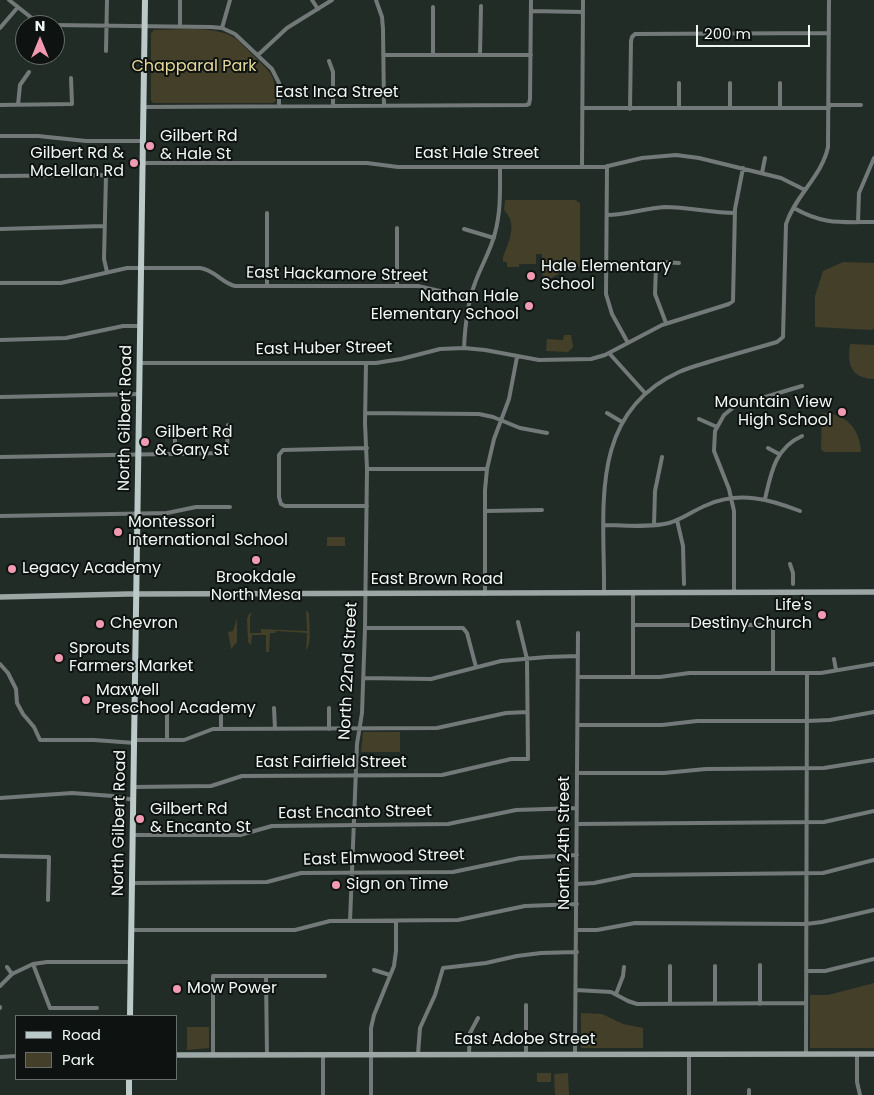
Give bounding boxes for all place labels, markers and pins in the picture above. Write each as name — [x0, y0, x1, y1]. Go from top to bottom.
place label: Gilbert Rd & Hale St — [160, 127, 238, 165]
marker: Gilbert Rd & Hale St — [144, 140, 156, 152]
place label: Gilbert Rd & McLellan Rd — [30, 144, 124, 182]
marker: Gilbert Rd & McLellan Rd — [128, 157, 140, 169]
place label: Hale Elementary School — [541, 257, 671, 295]
marker: Hale Elementary School — [525, 270, 537, 282]
place label: Nathan Hale Elementary School — [371, 287, 519, 325]
marker: Nathan Hale Elementary School — [523, 300, 535, 312]
place label: Mountain View High School — [715, 393, 832, 431]
marker: Mountain View High School — [836, 406, 848, 418]
place label: Gilbert Rd & Gary St — [155, 423, 233, 461]
marker: Gilbert Rd & Gary St — [139, 436, 151, 448]
place label: Montessori International School — [128, 513, 288, 551]
marker: Montessori International School — [112, 526, 124, 538]
marker: Brookdale North Mesa — [250, 554, 262, 566]
place label: Legacy Academy — [22, 559, 161, 579]
marker: Legacy Academy — [6, 563, 18, 575]
place label: Brookdale North Mesa — [211, 568, 301, 606]
place label: Life's Destiny Church — [690, 596, 812, 634]
marker: Life's Destiny Church — [816, 609, 828, 621]
place label: Chevron — [110, 614, 178, 634]
marker: Chevron — [94, 618, 106, 630]
place label: Sprouts Farmers Market — [69, 639, 193, 677]
marker: Sprouts Farmers Market — [53, 652, 65, 664]
place label: Maxwell Preschool Academy — [96, 681, 256, 719]
marker: Maxwell Preschool Academy — [80, 694, 92, 706]
place label: Gilbert Rd & Encanto St — [150, 800, 251, 838]
marker: Gilbert Rd & Encanto St — [134, 813, 146, 825]
place label: Sign on Time — [346, 875, 448, 895]
marker: Sign on Time — [330, 879, 342, 891]
place label: Mow Power — [187, 979, 277, 999]
marker: Mow Power — [171, 983, 183, 995]

